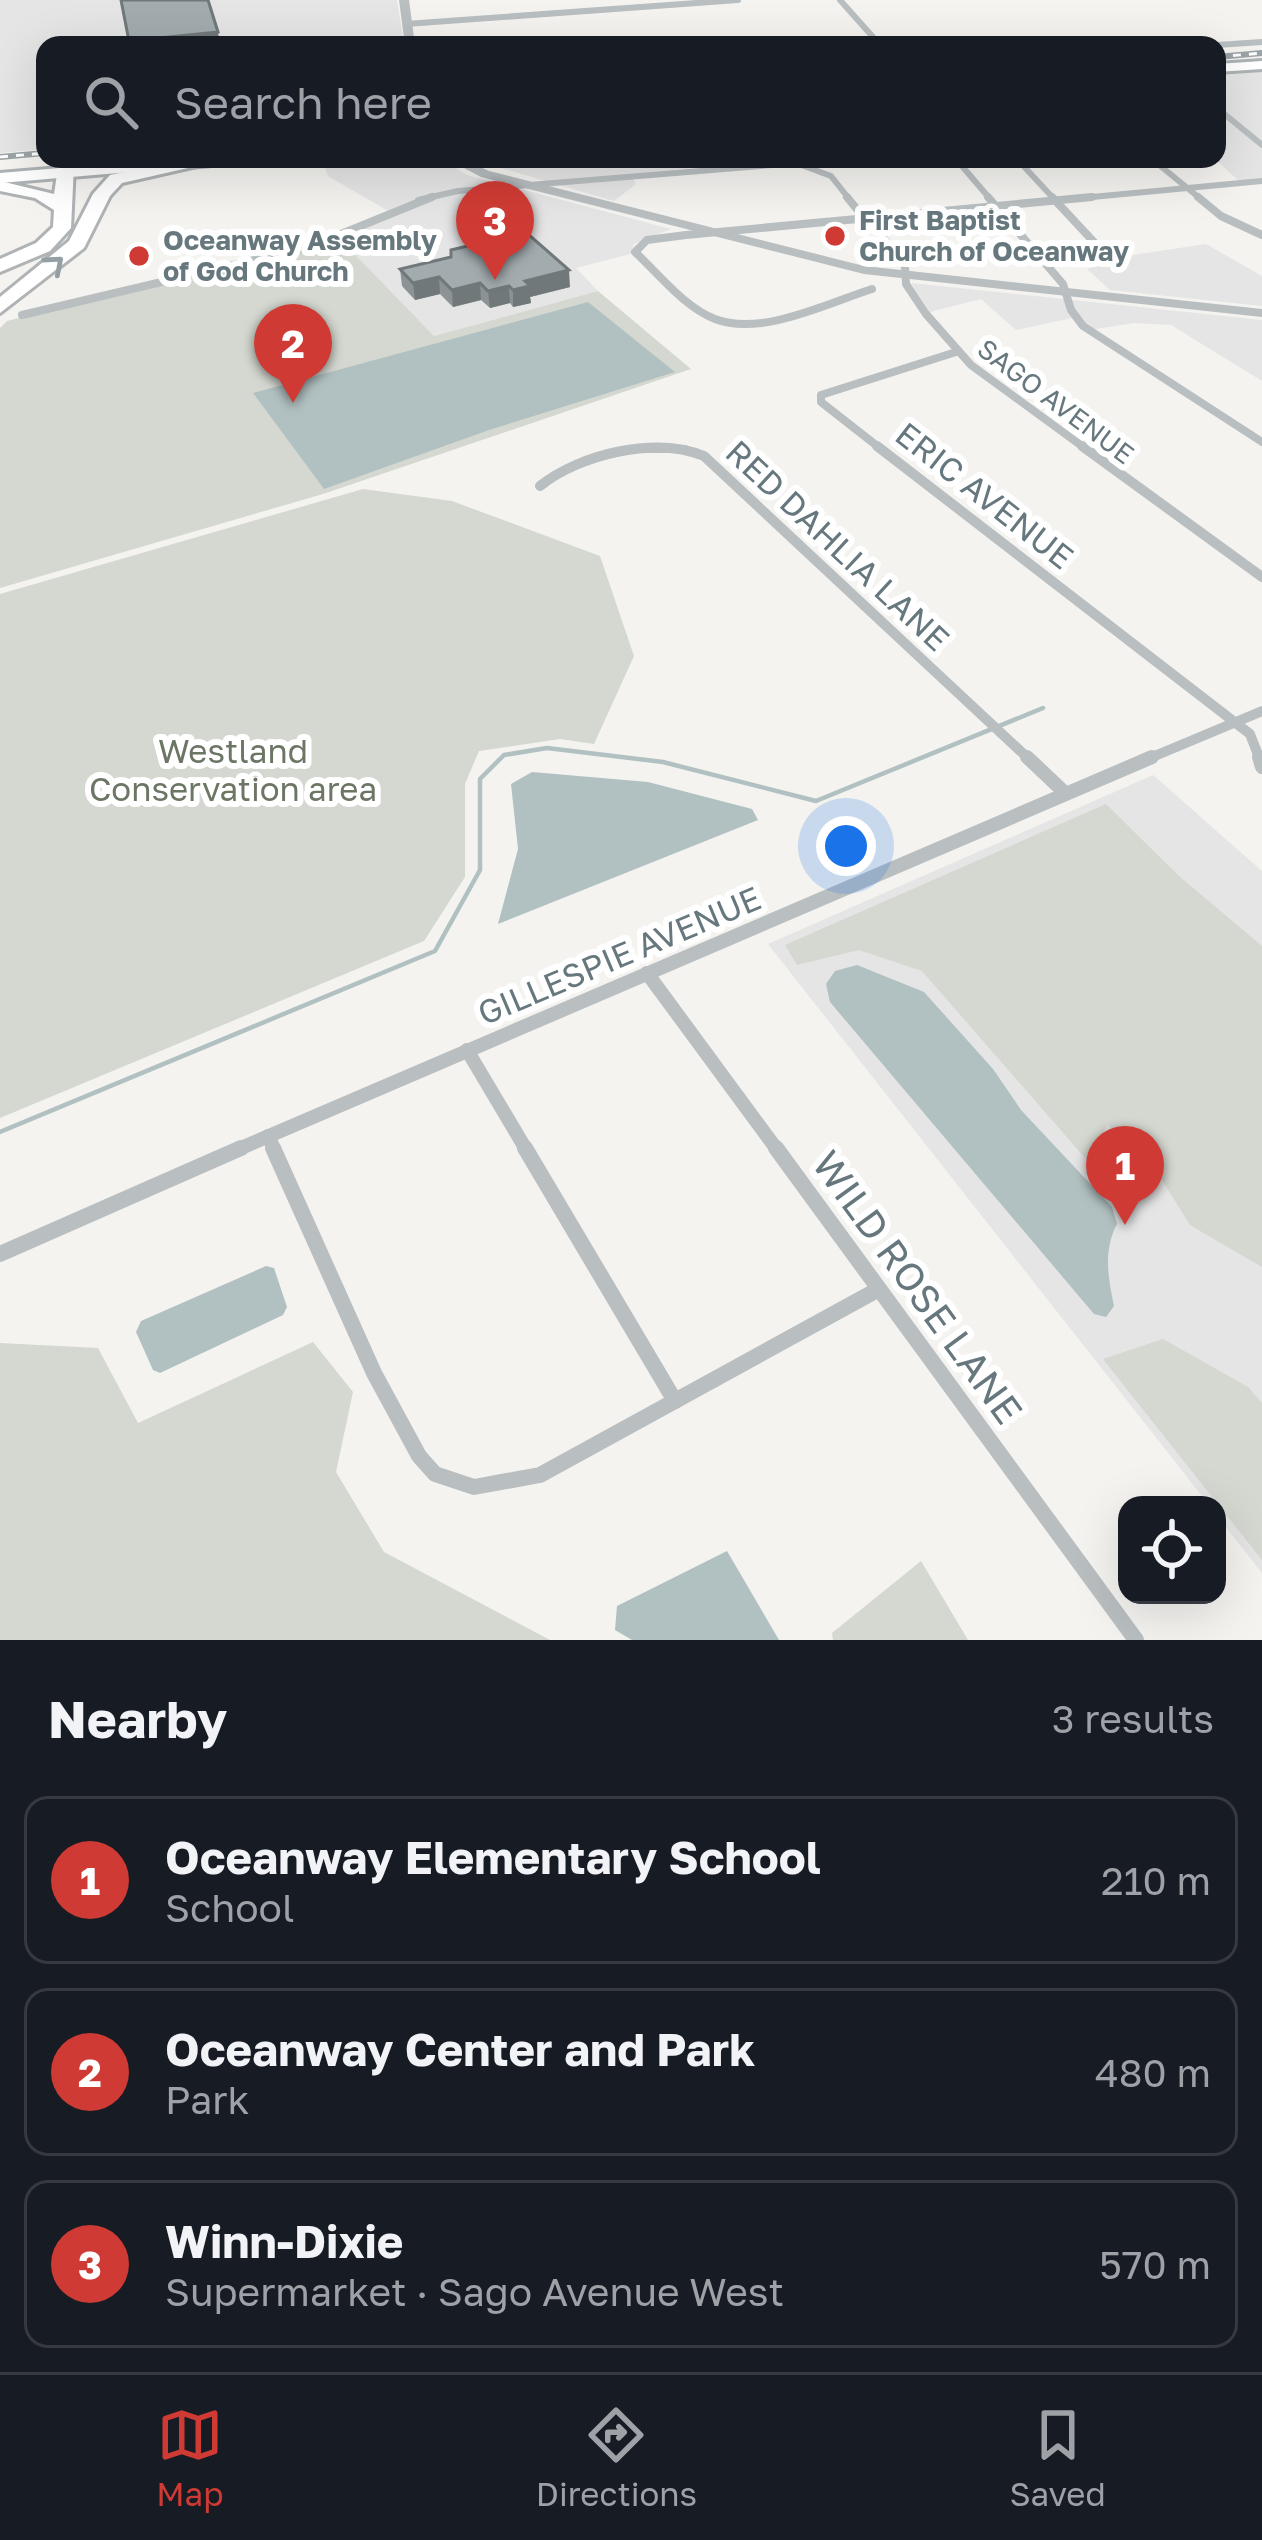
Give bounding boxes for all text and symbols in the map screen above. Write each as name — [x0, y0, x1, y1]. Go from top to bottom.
search box — [36, 36, 1226, 168]
icon: search — [78, 69, 144, 135]
text: Search here — [174, 75, 432, 129]
pin: 3 — [456, 181, 534, 280]
place label: First Baptist Church of Oceanway — [859, 204, 1129, 267]
marker: First Baptist Church of Oceanway — [822, 223, 848, 249]
place label: Oceanway Assembly of God Church — [163, 224, 437, 287]
marker: Oceanway Assembly of God Church — [126, 243, 152, 269]
one-way arrow — [42, 256, 64, 278]
pin: 2 — [254, 304, 332, 403]
street label: SAGO AVENUE — [972, 332, 1140, 470]
street label: ERIC AVENUE — [889, 414, 1081, 576]
street label: RED DAHLIA LANE — [719, 432, 957, 658]
park label: Westland Conservation area — [89, 731, 377, 808]
your location — [816, 816, 876, 876]
street label: GILLESPIE AVENUE — [472, 878, 766, 1032]
pin: 1 — [1086, 1126, 1164, 1225]
street label: WILD ROSE LANE — [803, 1141, 1033, 1433]
map controls — [1118, 1496, 1226, 1604]
button: locate — [1118, 1496, 1226, 1604]
text: Nearby — [48, 1688, 227, 1749]
text: 3 results — [1052, 1695, 1214, 1742]
text: Oceanway Elementary School — [165, 1830, 821, 1884]
text: 1 — [80, 1857, 100, 1904]
text: 210 m — [1101, 1857, 1211, 1904]
text: School — [165, 1884, 294, 1931]
text: Oceanway Center and Park — [165, 2022, 755, 2076]
text: 2 — [78, 2049, 102, 2096]
text: 480 m — [1095, 2049, 1211, 2096]
text: Park — [165, 2076, 249, 2123]
text: Winn-Dixie — [165, 2214, 403, 2268]
text: 3 — [78, 2241, 102, 2288]
text: 570 m — [1099, 2241, 1211, 2288]
text: Supermarket · Sago Avenue West — [165, 2268, 784, 2315]
tab: Map — [156, 2402, 224, 2513]
tab: Directions — [536, 2402, 697, 2513]
tab: Saved — [1009, 2402, 1106, 2513]

